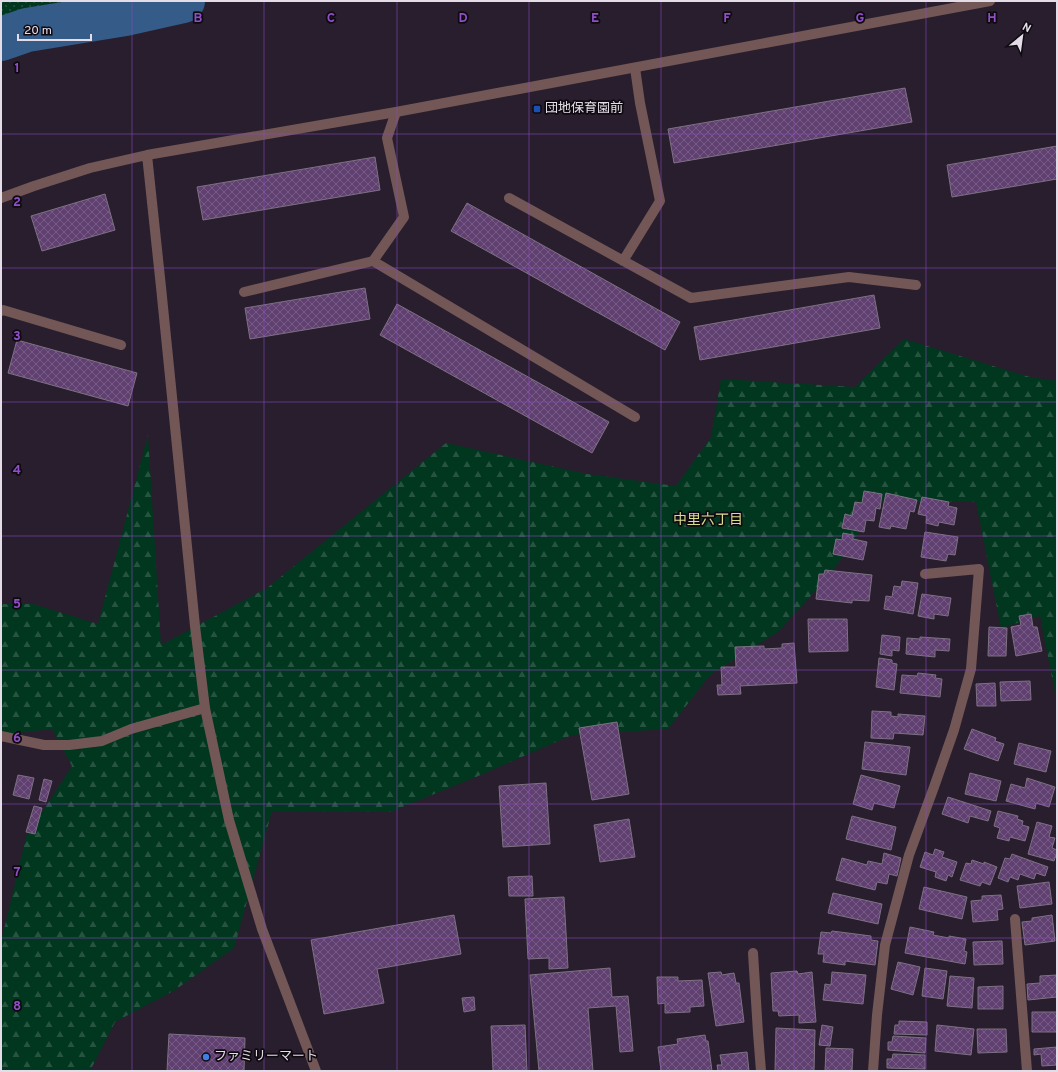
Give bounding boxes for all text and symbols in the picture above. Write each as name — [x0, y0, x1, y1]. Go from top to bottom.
text: B — [194, 11, 203, 27]
text: C — [327, 11, 335, 27]
text: D — [458, 11, 468, 27]
text: E — [591, 11, 599, 27]
text: F — [723, 11, 731, 27]
text: G — [856, 11, 865, 27]
text: H — [987, 11, 997, 27]
scale bar — [18, 16, 91, 42]
north arrow — [1002, 16, 1042, 56]
text: N — [1020, 20, 1033, 36]
text: 20 m — [24, 23, 52, 39]
text: 1 — [14, 61, 20, 77]
place label: 団地保育園前 — [545, 100, 623, 117]
marker: 団地保育園前 — [532, 104, 542, 114]
text: 2 — [13, 195, 21, 211]
text: 3 — [13, 329, 21, 345]
text: 4 — [13, 463, 21, 479]
district label: 中里六丁目 — [673, 512, 743, 529]
text: 5 — [13, 597, 21, 613]
text: 6 — [13, 731, 21, 747]
text: 7 — [14, 865, 21, 881]
text: 8 — [13, 999, 21, 1015]
place label: ファミリーマート — [214, 1049, 318, 1065]
marker: ファミリーマート — [201, 1052, 211, 1062]

